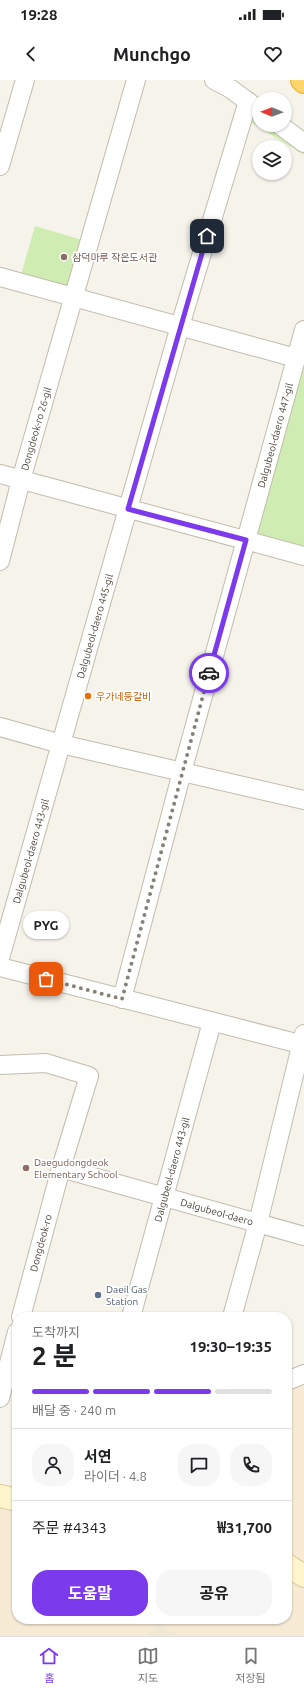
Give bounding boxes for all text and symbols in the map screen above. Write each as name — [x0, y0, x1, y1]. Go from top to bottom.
text: 19:28 — [20, 6, 58, 23]
icon: back — [20, 43, 42, 65]
icon: heart — [262, 43, 284, 65]
text: Munchgo — [113, 44, 191, 64]
north arrow — [252, 92, 292, 132]
map controls — [252, 92, 292, 180]
button: layers — [252, 140, 292, 180]
pin — [190, 219, 224, 253]
icon: home — [196, 225, 218, 247]
marker: 삼덕마루 작은도서관 — [59, 252, 69, 262]
place label: 삼덕마루 작은도서관 — [72, 252, 158, 263]
street label: Dalgubeol-daero 447-gil — [255, 381, 295, 489]
street label: Dongdeok-ro 26-gil — [19, 385, 53, 472]
street label: Dalgubeol-daero 445-gil — [74, 572, 115, 680]
courier — [189, 653, 229, 693]
icon: car — [198, 662, 220, 684]
marker: 우가네등갈비 — [83, 691, 93, 701]
place label: 우가네등갈비 — [96, 691, 151, 702]
street label: Dalgubeol-daero 443-gil — [10, 797, 51, 905]
callout: PYG — [23, 911, 69, 939]
text: PYG — [34, 918, 58, 932]
pin — [29, 962, 63, 996]
icon: bag — [35, 968, 57, 990]
street label: Dalgubeol-daero 443-gil — [152, 1115, 191, 1223]
place label: Daegudongdeok Elementary School — [34, 1157, 118, 1180]
marker: Daegudongdeok Elementary School — [21, 1163, 31, 1173]
street label: Dalgubeol-daero — [179, 1196, 255, 1227]
street label: Dongdeok-ro — [28, 1213, 54, 1273]
place label: Daeil Gas Station — [106, 1284, 147, 1307]
marker: Daeil Gas Station — [93, 1290, 103, 1300]
text: 도착까지 — [32, 1325, 80, 1339]
text: 19:30–19:35 — [189, 1338, 272, 1355]
text: 2 분 — [32, 1341, 77, 1370]
text: 배달 중 · 240 m — [32, 1403, 116, 1417]
button: person — [32, 1444, 74, 1486]
button: chat — [178, 1444, 220, 1486]
button: phone — [230, 1444, 272, 1486]
text: 서연 — [84, 1448, 112, 1465]
text: 라이더 · 4.8 — [84, 1469, 147, 1483]
text: 주문 #4343 — [32, 1519, 107, 1536]
text: ₩31,700 — [217, 1519, 272, 1536]
button: 도움말 — [32, 1570, 148, 1616]
button: 공유 — [156, 1570, 272, 1616]
tab: 홈 — [38, 1645, 60, 1685]
tab: 지도 — [137, 1645, 159, 1685]
tab: 저장됨 — [235, 1645, 266, 1685]

